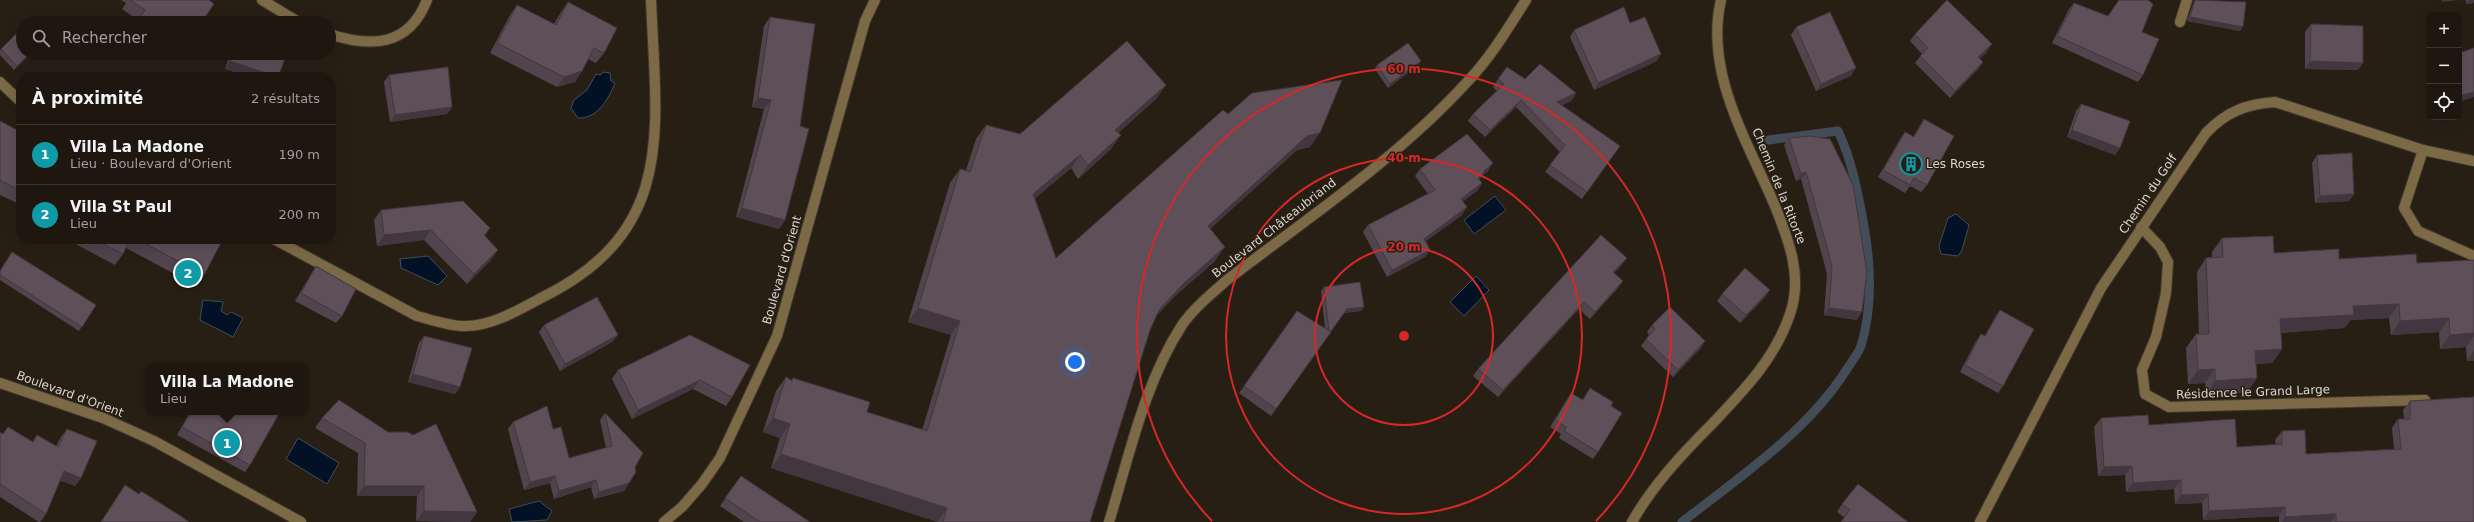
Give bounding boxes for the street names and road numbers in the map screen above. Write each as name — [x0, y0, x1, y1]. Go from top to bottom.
street label: Chemin de la Ritorte — [1749, 126, 1809, 246]
street label: Chemin du Golf — [2116, 151, 2180, 236]
street label: Boulevard Châteaubriand — [1209, 175, 1339, 281]
street label: Boulevard d'Orient — [760, 214, 804, 326]
street label: Boulevard d'Orient — [15, 368, 126, 420]
street label: Résidence le Grand Large — [2176, 382, 2330, 402]

